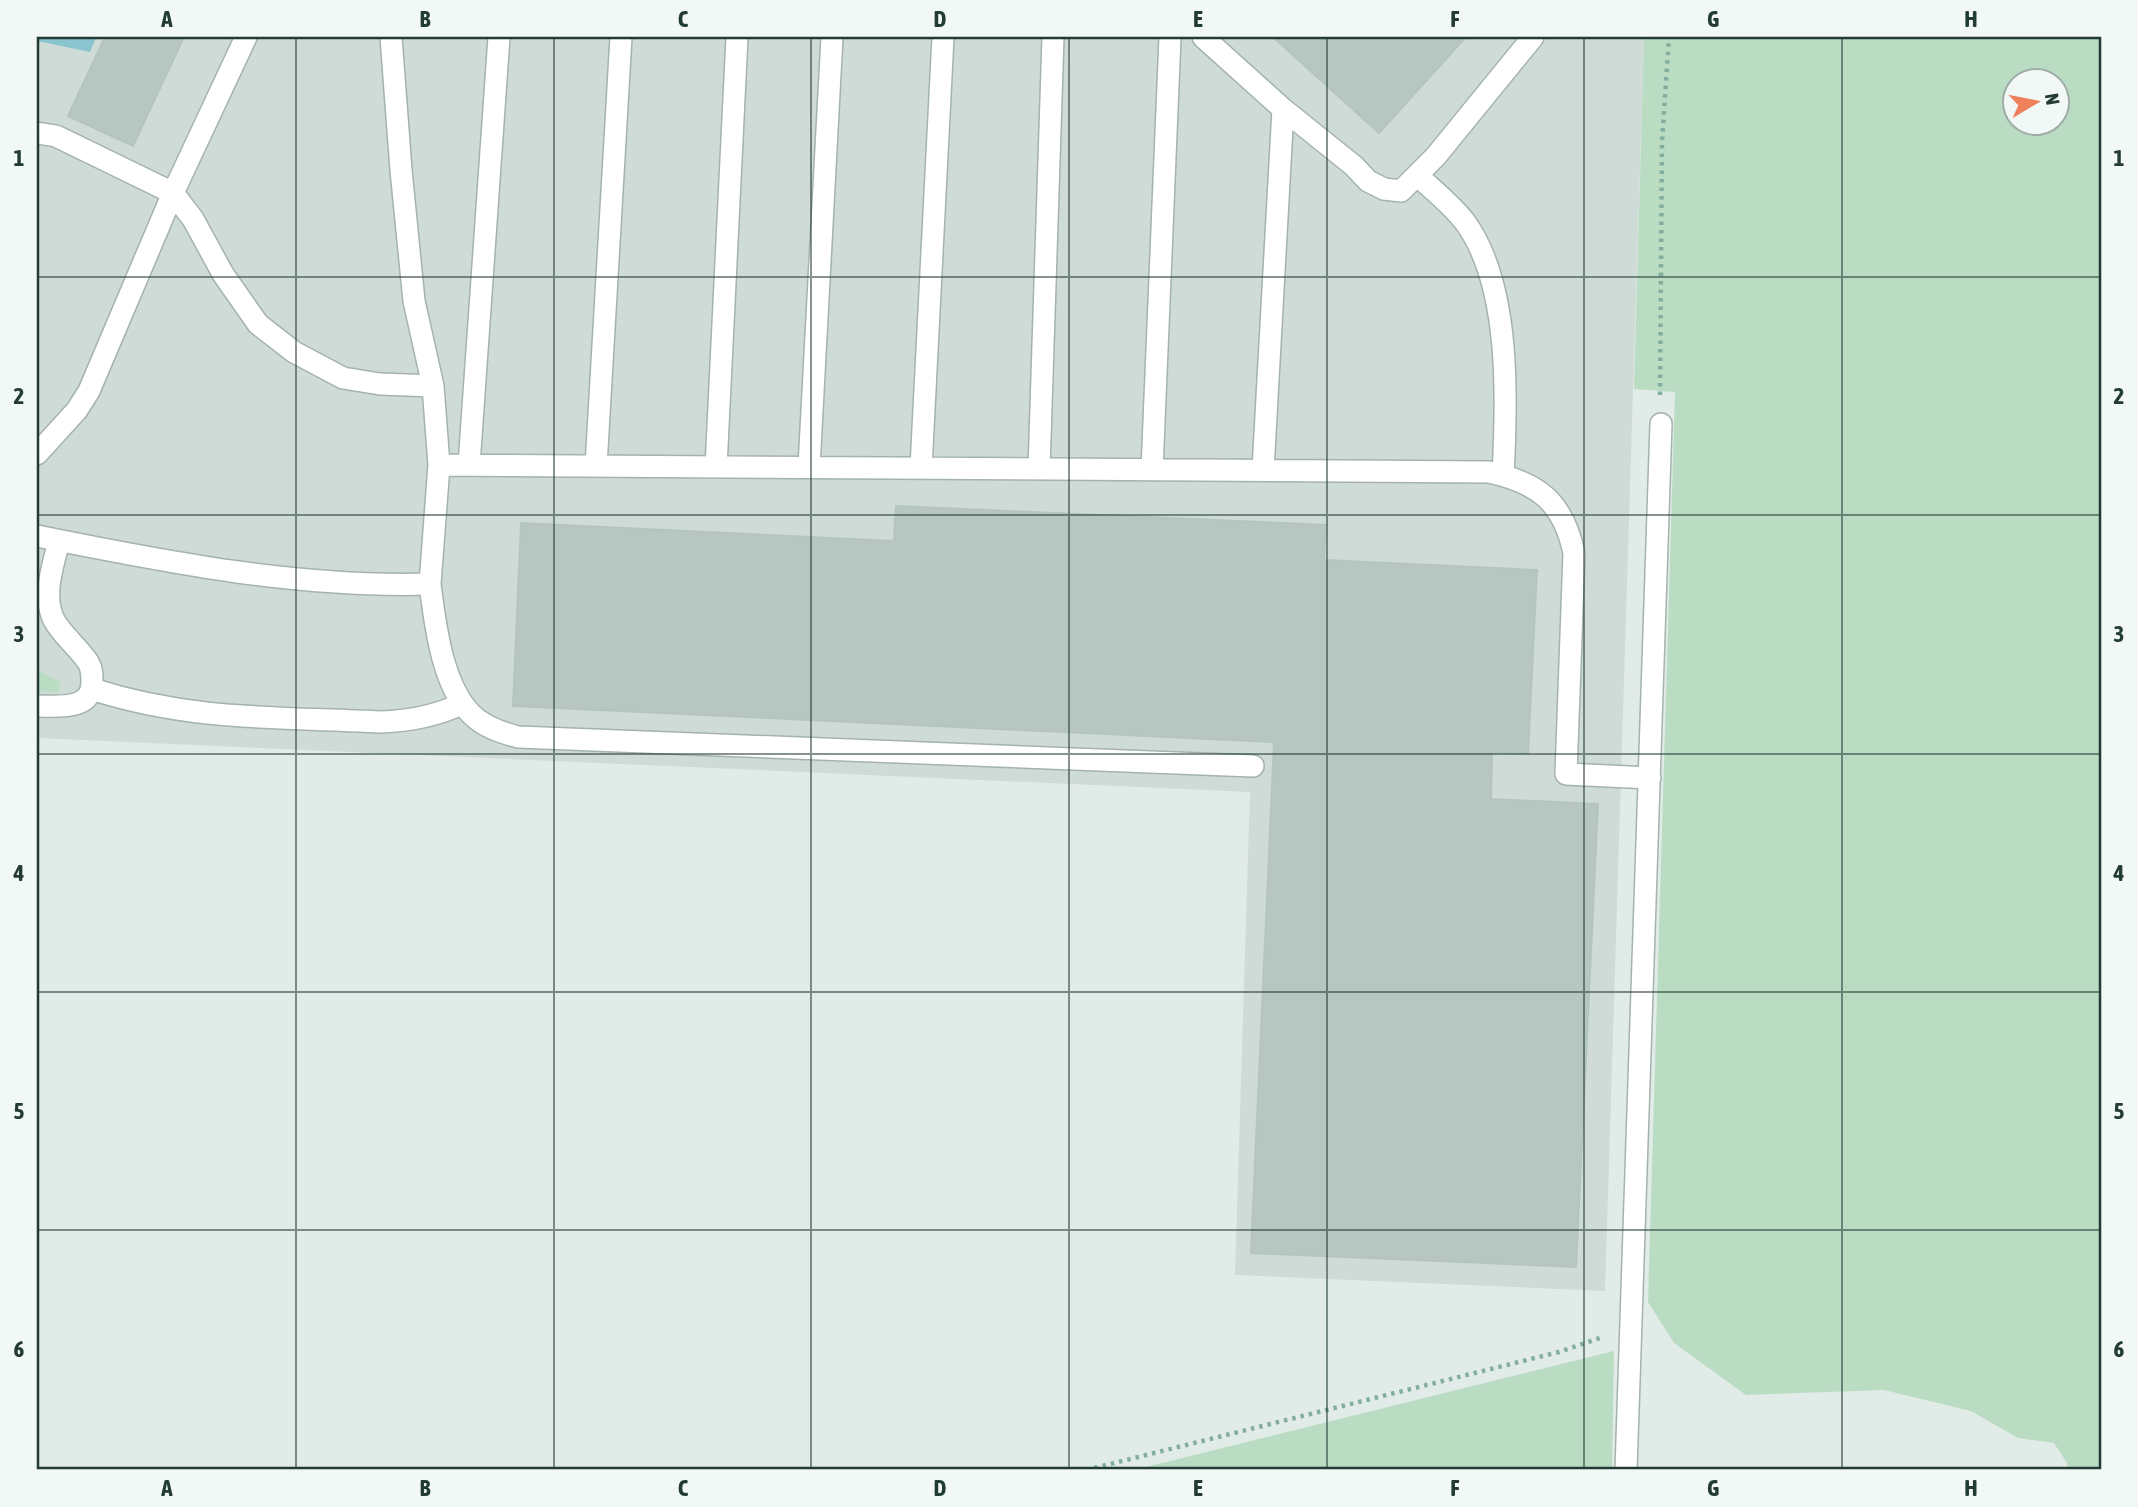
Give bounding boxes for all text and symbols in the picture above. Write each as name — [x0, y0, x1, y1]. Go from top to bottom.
text: A — [160, 6, 173, 32]
text: B — [420, 6, 431, 32]
text: C — [678, 6, 689, 32]
text: D — [934, 6, 947, 32]
text: E — [1193, 6, 1203, 32]
text: F — [1450, 6, 1460, 32]
text: G — [1707, 6, 1719, 32]
text: H — [1964, 6, 1978, 32]
north arrow — [2002, 66, 2072, 136]
text: N — [2041, 92, 2065, 106]
text: 1 — [14, 145, 25, 171]
text: 1 — [2114, 145, 2125, 171]
text: 2 — [14, 383, 24, 409]
text: 2 — [2114, 383, 2124, 409]
text: 3 — [14, 621, 24, 647]
text: 3 — [2114, 621, 2124, 647]
text: 4 — [13, 860, 25, 886]
text: 4 — [2113, 860, 2125, 886]
text: 5 — [14, 1098, 25, 1124]
text: 5 — [2114, 1098, 2125, 1124]
text: 6 — [14, 1336, 25, 1362]
text: 6 — [2114, 1336, 2125, 1362]
text: A — [160, 1475, 173, 1501]
text: B — [420, 1475, 431, 1501]
text: C — [678, 1475, 689, 1501]
text: D — [934, 1475, 947, 1501]
text: E — [1193, 1475, 1203, 1501]
text: F — [1450, 1475, 1460, 1501]
text: G — [1707, 1475, 1719, 1501]
text: H — [1964, 1475, 1978, 1501]

